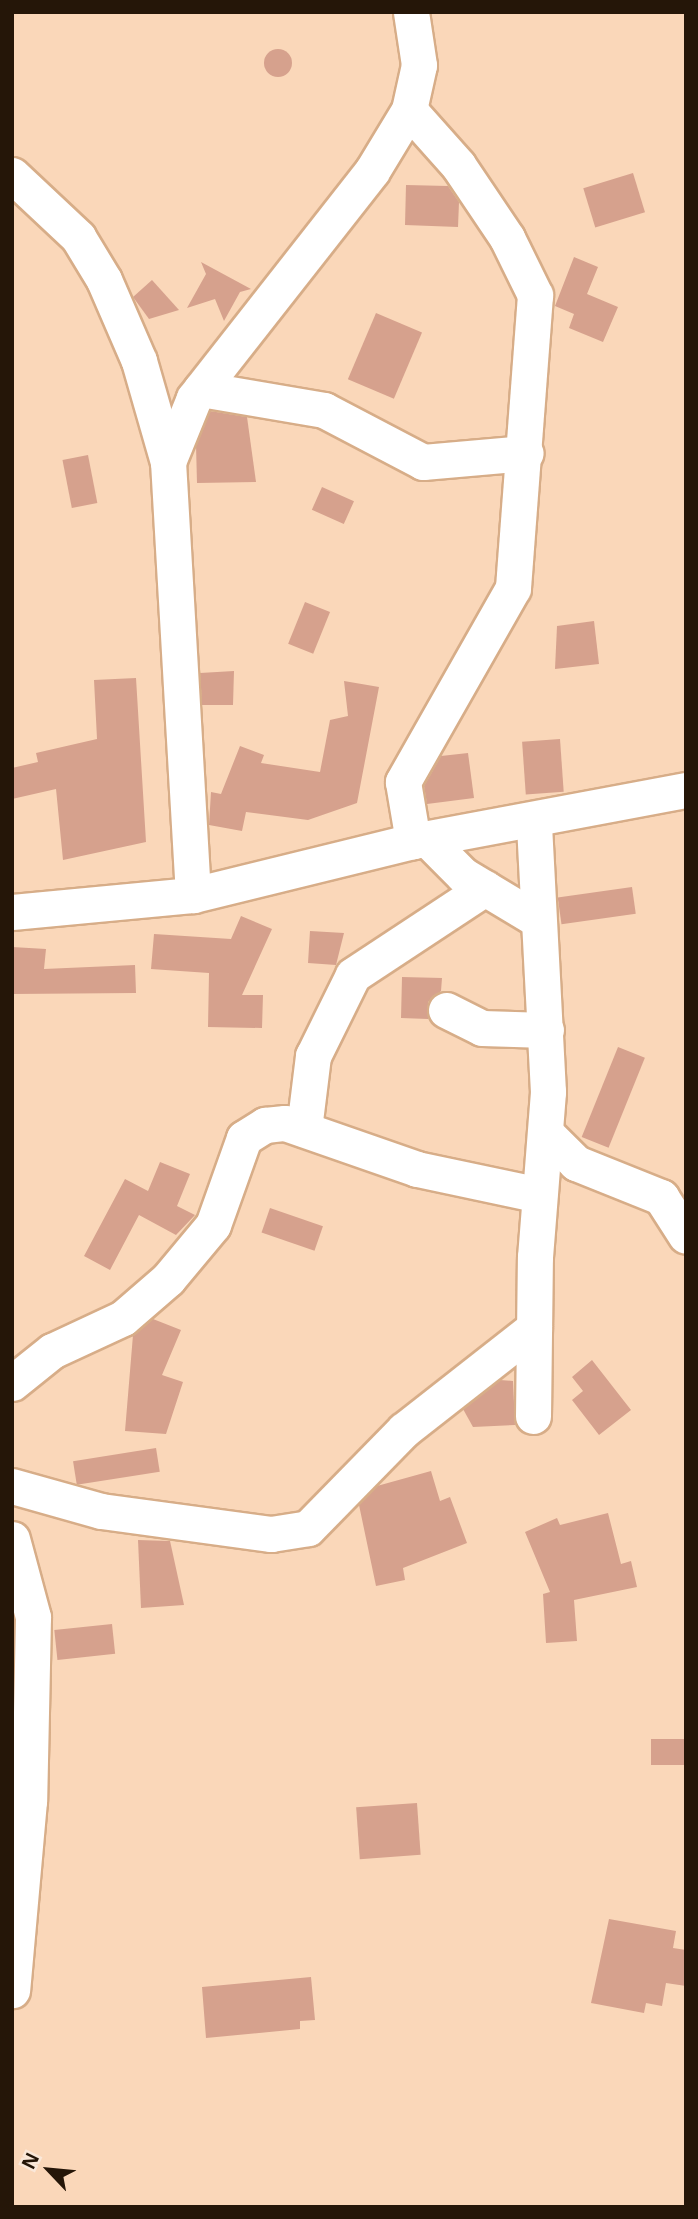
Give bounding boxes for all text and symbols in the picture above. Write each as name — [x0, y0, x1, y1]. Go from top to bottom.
north arrow — [14, 2135, 84, 2205]
text: N — [15, 2148, 45, 2173]

